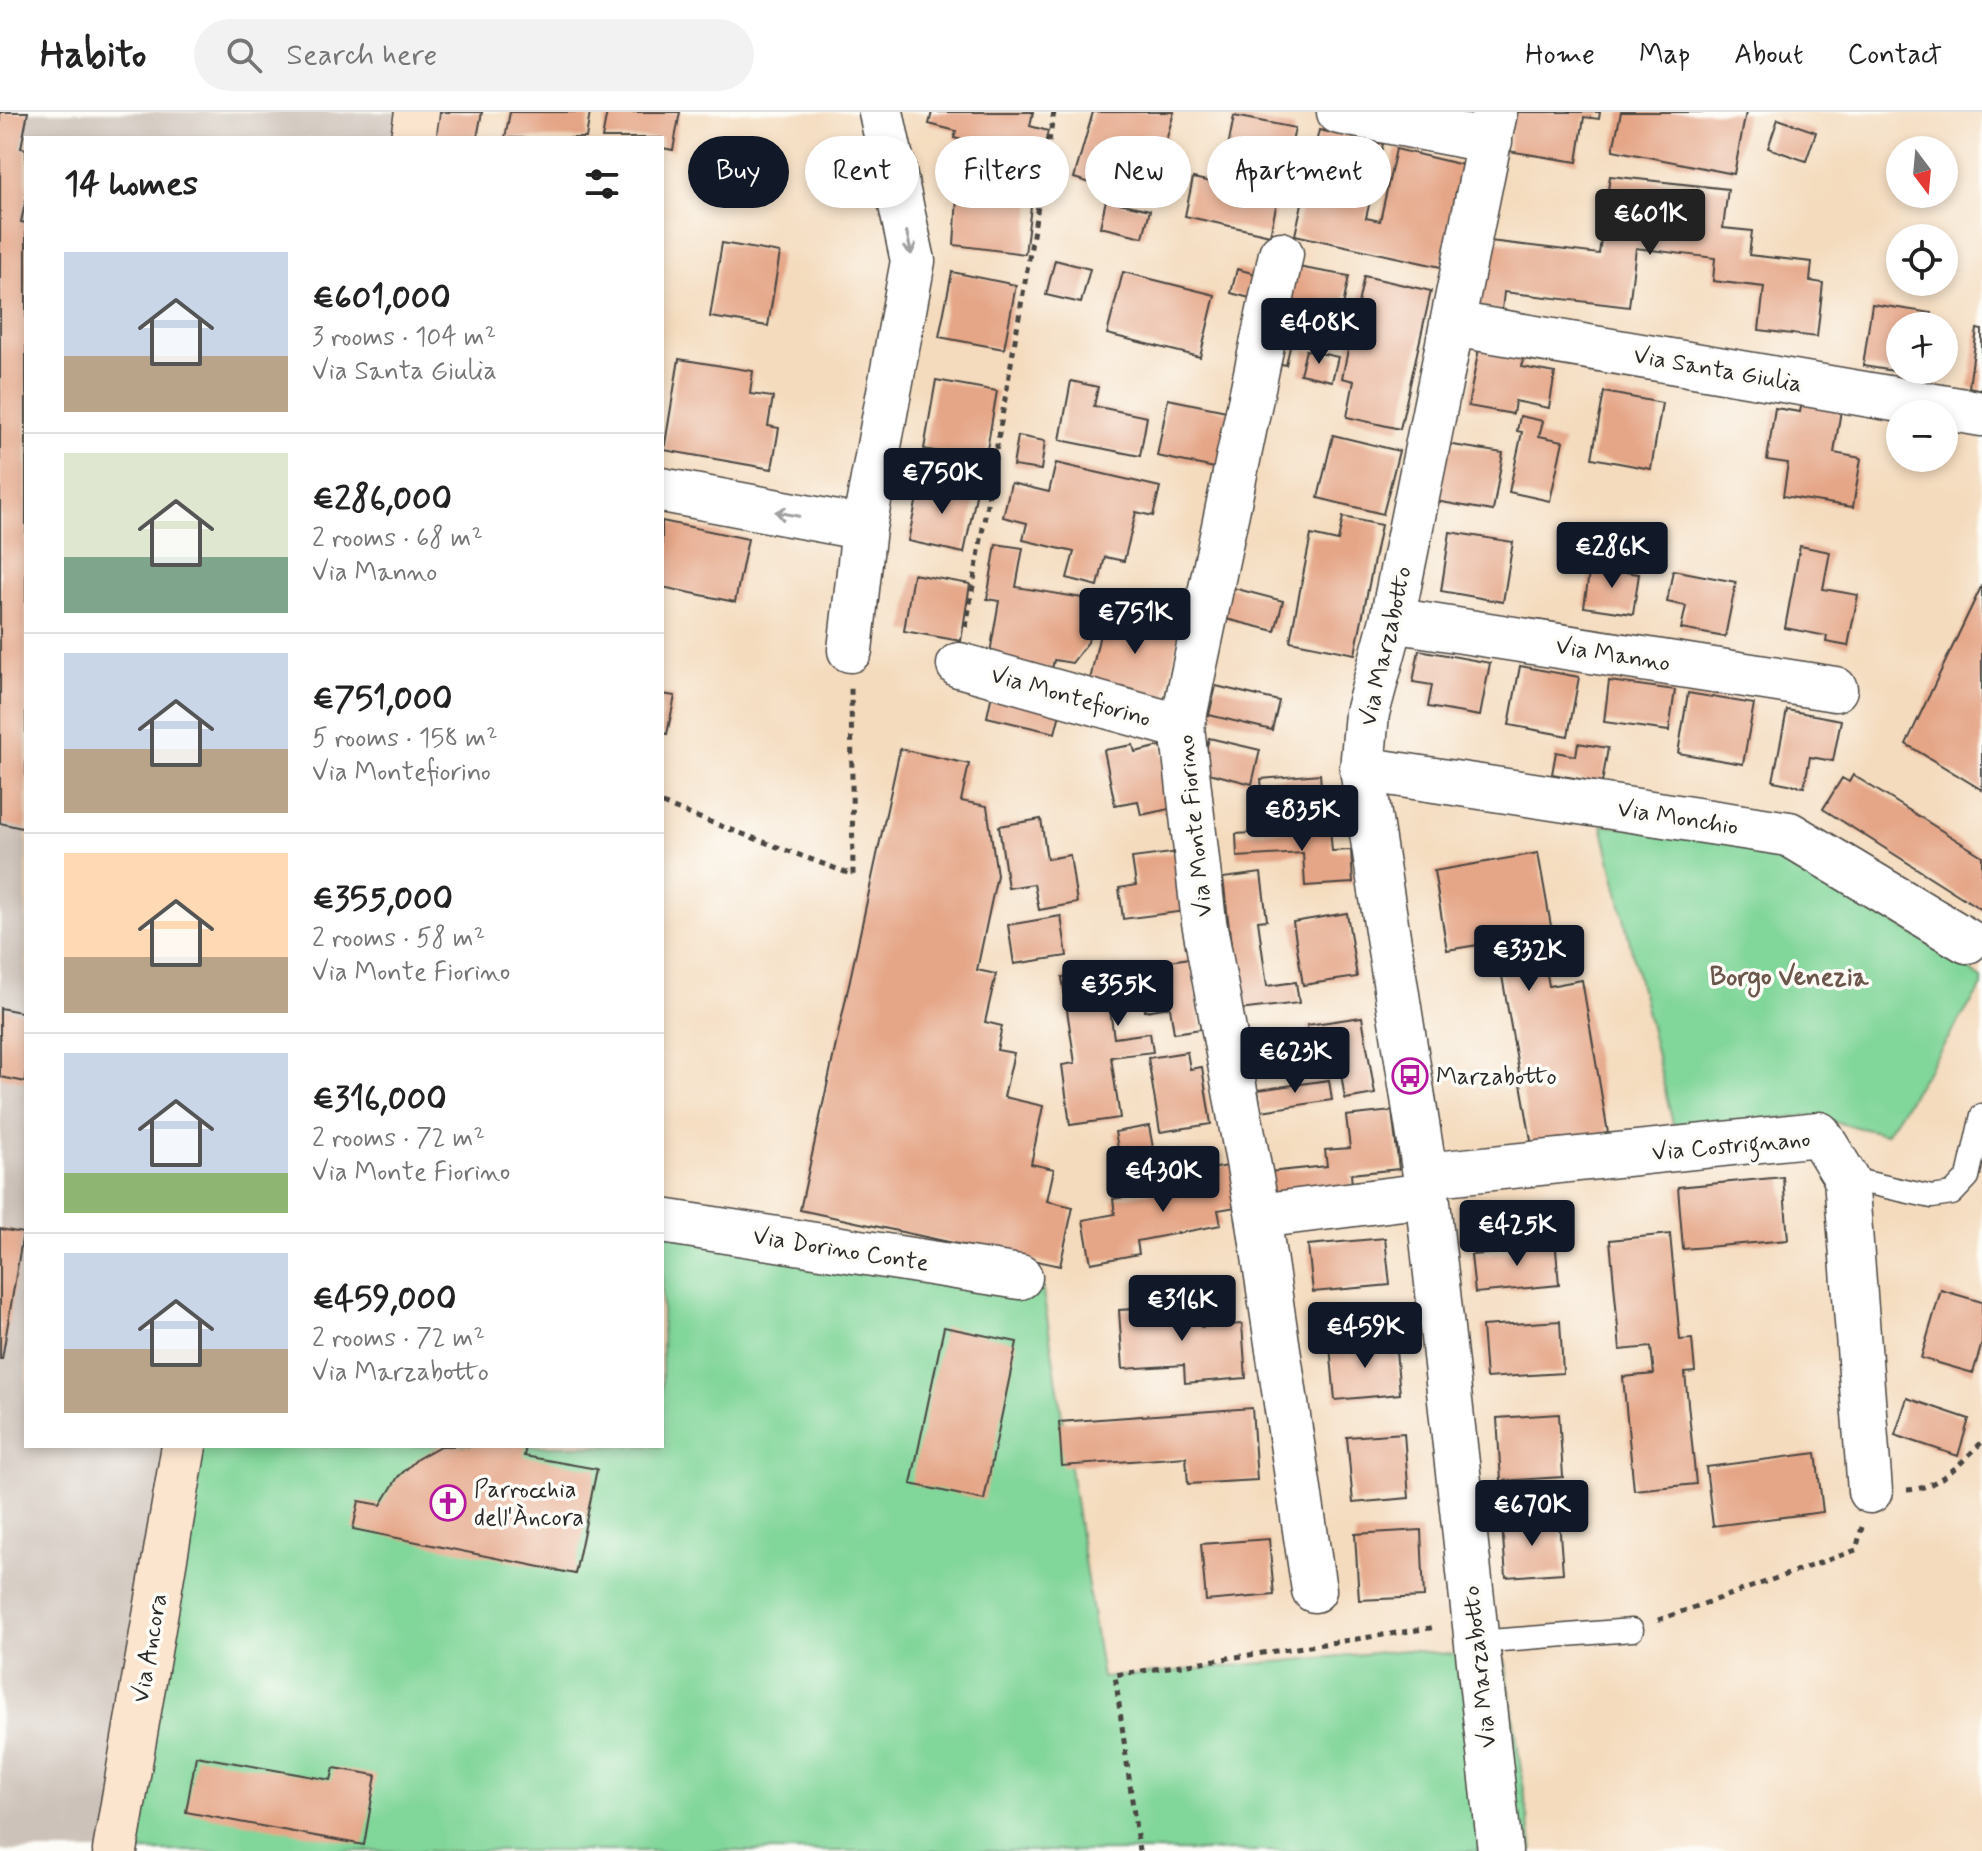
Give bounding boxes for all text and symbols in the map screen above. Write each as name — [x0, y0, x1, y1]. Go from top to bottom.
search box — [194, 19, 754, 91]
text: Habito — [40, 31, 146, 80]
icon: search — [222, 33, 266, 77]
text: Search here — [286, 36, 437, 75]
text: Home — [1525, 37, 1595, 74]
text: Map — [1639, 37, 1690, 74]
text: About — [1734, 37, 1803, 74]
text: Contact — [1847, 37, 1942, 74]
chip: Buy — [688, 136, 789, 208]
chip: Rent — [805, 136, 919, 208]
chip: Filters — [935, 136, 1069, 208]
chip: New — [1085, 136, 1191, 208]
chip: Apartment — [1207, 136, 1391, 208]
north arrow — [1886, 136, 1958, 208]
map controls — [1886, 136, 1958, 472]
text: 14 homes — [64, 162, 198, 207]
icon: filters — [580, 162, 624, 206]
pin: €601K — [1594, 189, 1706, 257]
text: €601K — [1613, 198, 1687, 232]
button: locate — [1886, 224, 1958, 296]
one-way arrow — [902, 230, 917, 255]
text: €601,000 — [312, 276, 451, 321]
icon: home — [128, 284, 224, 380]
pin: €408K — [1263, 298, 1375, 366]
text: €408K — [1279, 307, 1359, 341]
button: + — [1886, 312, 1958, 384]
text: 3 rooms · 104 m² — [312, 321, 496, 355]
street label: Via Santa Giulia — [1631, 340, 1804, 401]
text: Via Santa Giulia — [312, 355, 497, 389]
button: − — [1886, 400, 1958, 472]
pin: €750K — [886, 448, 998, 516]
text: €750K — [902, 457, 982, 491]
text: €286,000 — [312, 477, 452, 522]
icon: home — [128, 485, 224, 581]
one-way arrow — [775, 505, 800, 520]
text: 2 rooms · 68 m² — [312, 522, 483, 556]
pin: €286K — [1556, 522, 1668, 590]
text: €286K — [1575, 531, 1649, 565]
text: Via Manno — [312, 556, 437, 590]
street label: Via Marzabotto — [1353, 563, 1420, 729]
pin: €751K — [1079, 588, 1191, 656]
text: €751K — [1097, 597, 1173, 631]
street label: Via Manno — [1553, 631, 1672, 680]
street label: Via Montefiorino — [987, 660, 1154, 735]
text: €751,000 — [312, 677, 453, 722]
icon: home — [128, 685, 224, 781]
text: 5 rooms · 158 m² — [312, 722, 498, 756]
street label: Via Monte Fiorino — [1171, 733, 1220, 918]
text: Via Montefiorino — [312, 756, 491, 790]
pin: €835K — [1246, 785, 1358, 853]
text: €835K — [1264, 794, 1340, 828]
street label: Via Monchio — [1615, 794, 1740, 843]
text: €355,000 — [312, 877, 453, 922]
icon: home — [128, 885, 224, 981]
text: 2 rooms · 58 m² — [312, 922, 485, 956]
pin: €332K — [1473, 925, 1585, 993]
text: €332K — [1492, 934, 1566, 968]
text: Via Monte Fiorino — [312, 956, 510, 990]
pin: €355K — [1062, 960, 1174, 1028]
district label: Borgo Venezia — [1710, 961, 1870, 998]
text: €355K — [1080, 969, 1156, 1003]
pin: €623K — [1239, 1027, 1351, 1095]
text: €623K — [1258, 1036, 1332, 1070]
bus stop icon: Marzabotto — [1391, 1057, 1429, 1095]
place label: Marzabotto — [1436, 1062, 1557, 1093]
text: €316,000 — [312, 1077, 447, 1122]
icon: home — [128, 1085, 224, 1181]
text: 2 rooms · 72 m² — [312, 1122, 485, 1156]
street label: Via Costrignano — [1650, 1124, 1812, 1172]
pin: €430K — [1107, 1146, 1219, 1214]
text: €430K — [1124, 1155, 1202, 1189]
text: Via Monte Fiorino — [312, 1156, 510, 1190]
pin: €425K — [1461, 1200, 1573, 1268]
text: €425K — [1478, 1209, 1556, 1243]
street label: Via Dorino Conte — [751, 1221, 931, 1280]
pin: €316K — [1126, 1275, 1238, 1343]
text: €459,000 — [312, 1277, 456, 1322]
text: €316K — [1147, 1284, 1217, 1318]
icon: home — [128, 1285, 224, 1381]
pin: €459K — [1309, 1302, 1421, 1370]
text: €459K — [1326, 1311, 1404, 1345]
text: 2 rooms · 72 m² — [312, 1322, 485, 1356]
text: Via Marzabotto — [312, 1356, 489, 1390]
place label: Parrocchia dell'Àncora — [474, 1475, 584, 1534]
pin: €670K — [1476, 1480, 1588, 1548]
church icon: Parrocchia dell'Àncora — [429, 1484, 467, 1522]
text: €670K — [1493, 1489, 1571, 1523]
street label: Via Marzabotto — [1457, 1584, 1504, 1750]
street label: Via Ancora — [126, 1591, 175, 1705]

